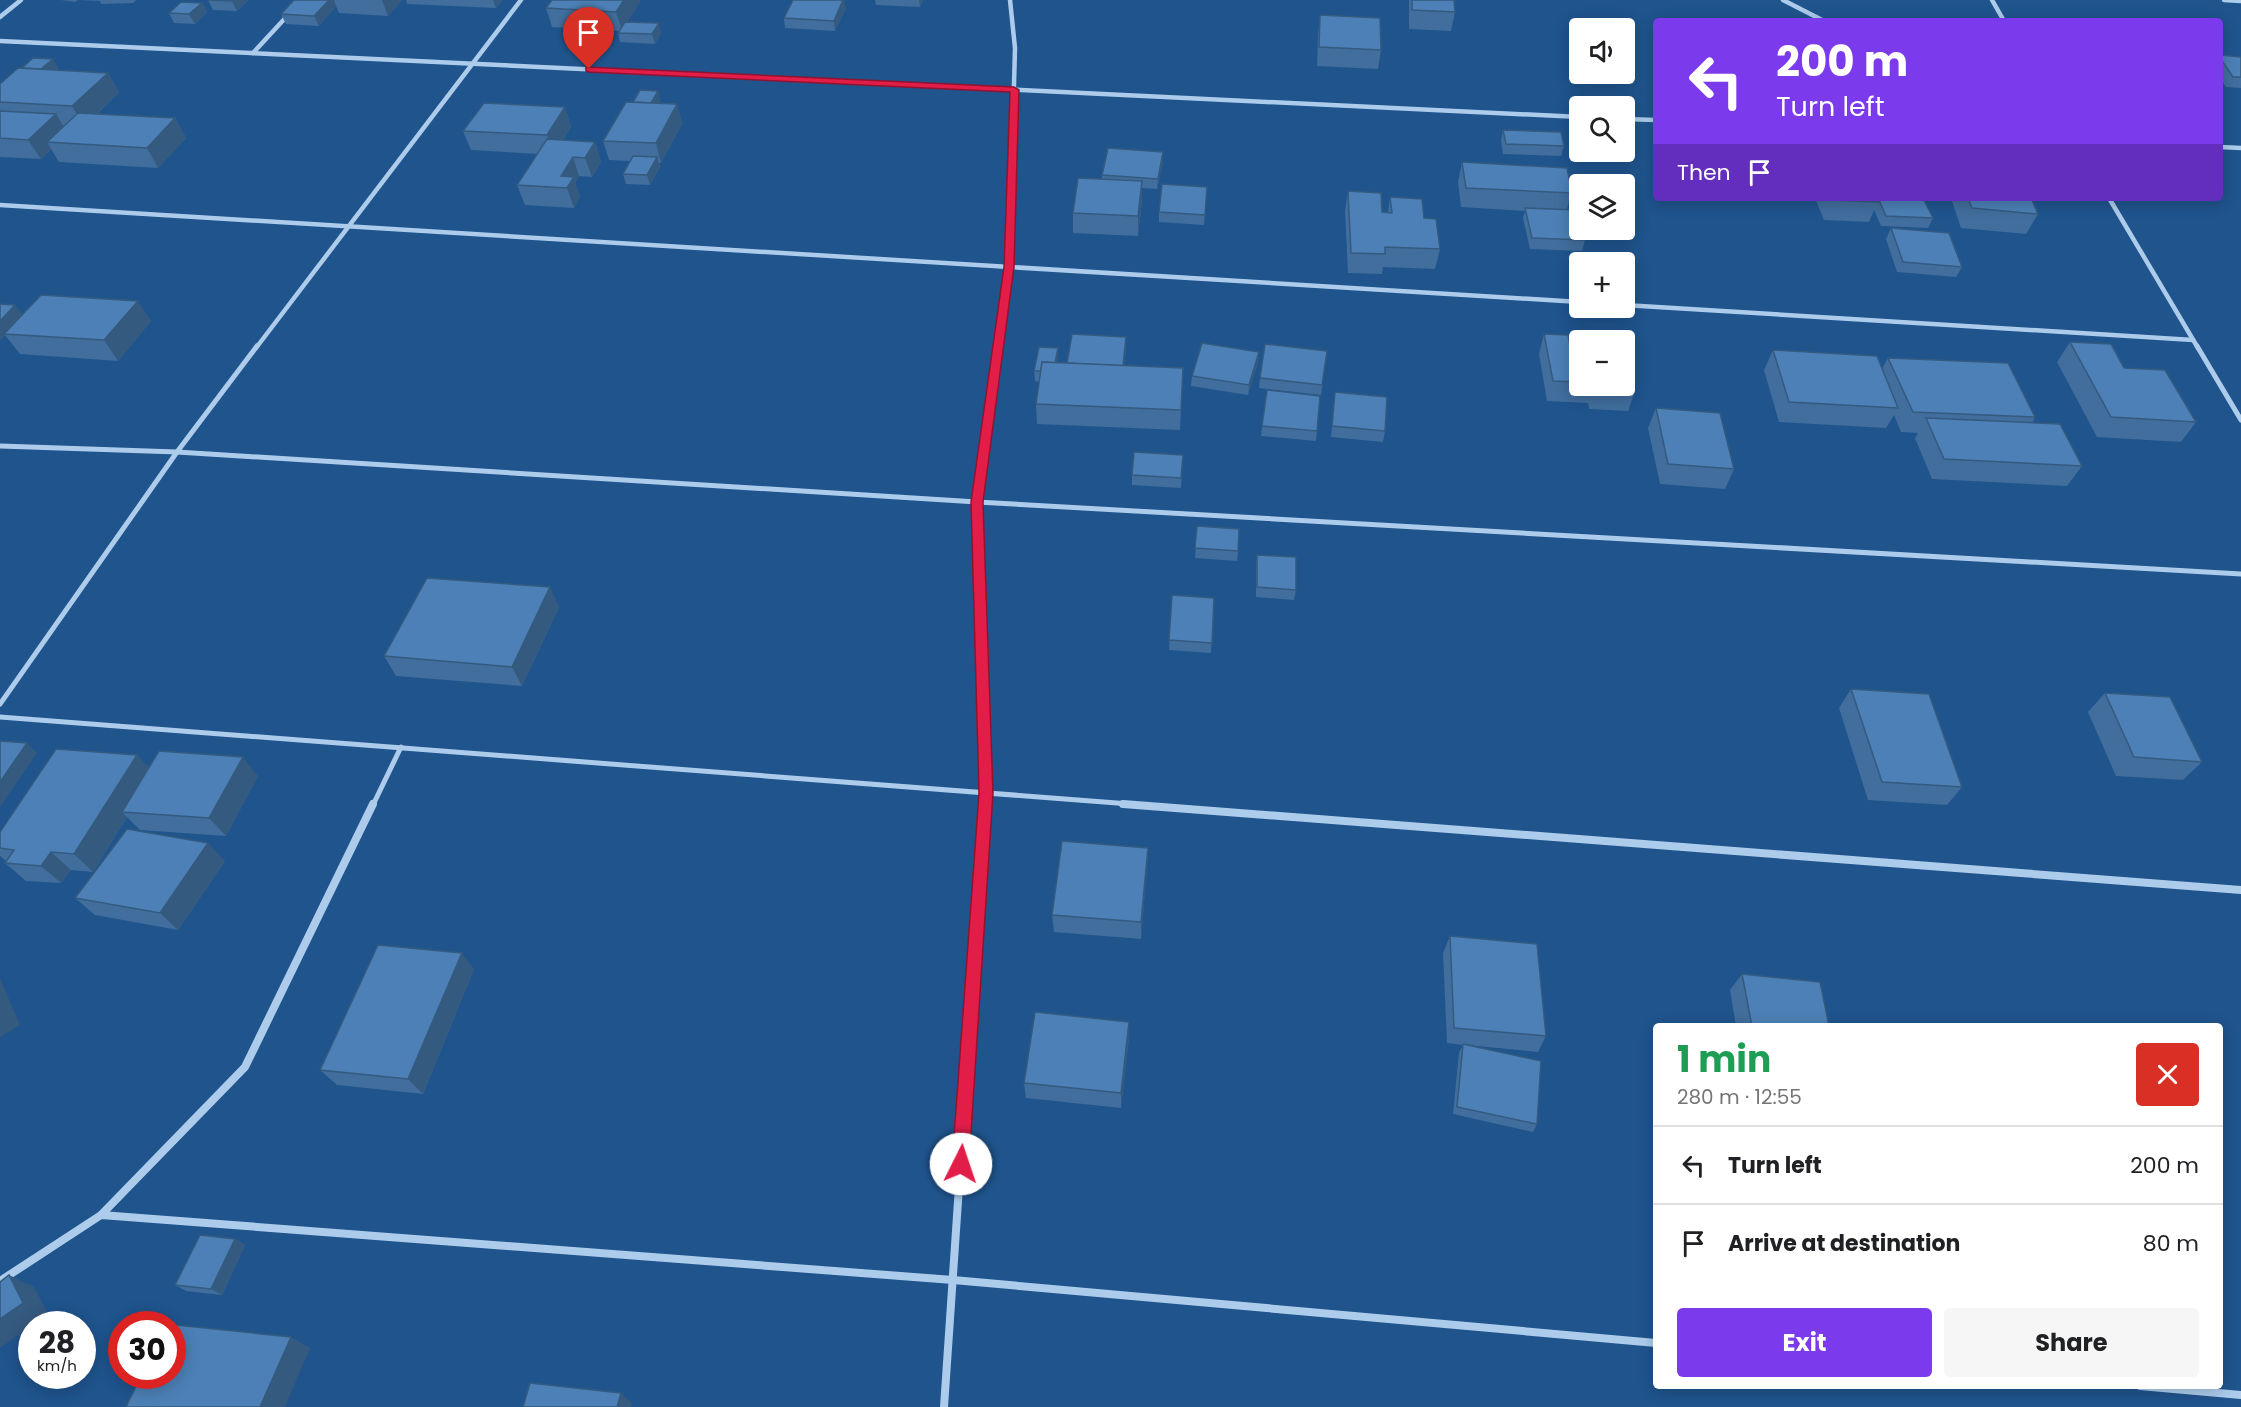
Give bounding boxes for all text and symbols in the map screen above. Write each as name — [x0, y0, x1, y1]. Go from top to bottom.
pin — [563, 7, 614, 69]
icon: arrive — [572, 16, 605, 49]
map controls — [1569, 18, 1635, 396]
button: sound — [1569, 18, 1635, 84]
text: 200 m — [1776, 32, 1908, 91]
icon: left — [1677, 42, 1755, 120]
text: Turn left — [1776, 88, 1885, 125]
button: search — [1569, 96, 1635, 162]
icon: arrive — [1743, 156, 1776, 189]
text: Then — [1677, 157, 1731, 188]
button: layers — [1569, 174, 1635, 240]
button: + — [1569, 252, 1635, 318]
button: − — [1569, 330, 1635, 396]
text: 1 min — [1677, 1034, 1771, 1085]
button: close — [2136, 1043, 2199, 1106]
text: 280 m · 12:55 — [1677, 1083, 1802, 1111]
position arrow — [929, 1132, 993, 1196]
icon: left — [1677, 1149, 1710, 1182]
text: Turn left — [1728, 1150, 1822, 1181]
text: 200 m — [2130, 1150, 2199, 1181]
icon: arrive — [1677, 1227, 1710, 1260]
text: Arrive at destination — [1728, 1228, 1960, 1259]
text: 80 m — [2143, 1228, 2199, 1259]
button: Exit — [1677, 1308, 1932, 1377]
button: Share — [1944, 1308, 2199, 1377]
speed limit sign: 30 — [108, 1311, 186, 1389]
text: 28 — [39, 1321, 75, 1364]
text: km/h — [37, 1355, 77, 1376]

